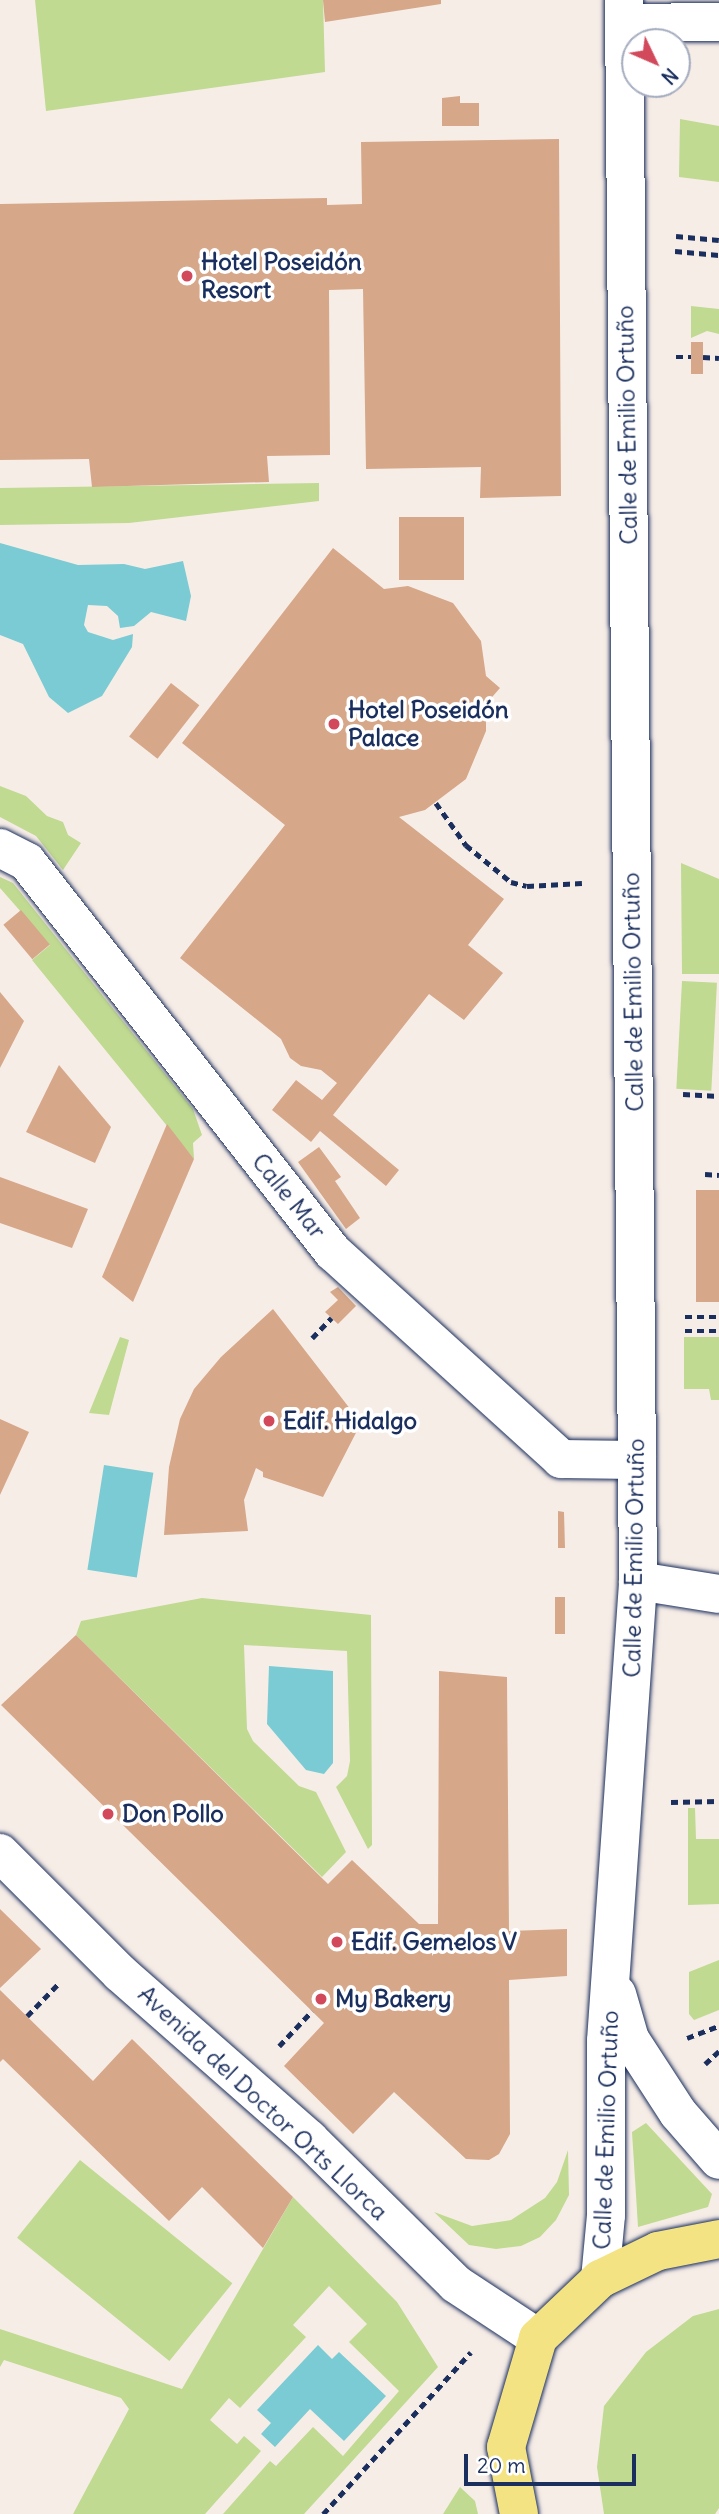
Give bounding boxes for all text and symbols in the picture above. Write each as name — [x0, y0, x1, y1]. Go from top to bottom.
north arrow — [621, 28, 691, 98]
text: N — [656, 63, 683, 89]
place label: Hotel Poseidón Resort — [201, 248, 362, 304]
marker: Hotel Poseidón Resort — [179, 268, 195, 284]
street label: Calle de Emilio Ortuño — [611, 305, 643, 545]
place label: Hotel Poseidón Palace — [348, 696, 509, 752]
marker: Hotel Poseidón Palace — [326, 716, 342, 732]
street label: Calle de Emilio Ortuño — [617, 872, 649, 1112]
street label: Calle Mar — [246, 1147, 332, 1245]
place label: Edif. Hidalgo — [283, 1407, 417, 1435]
marker: Edif. Hidalgo — [261, 1413, 277, 1429]
street label: Calle de Emilio Ortuño — [618, 1438, 650, 1678]
place label: Don Pollo — [122, 1800, 224, 1828]
marker: Don Pollo — [100, 1806, 116, 1822]
place label: Edif. Gemelos V — [351, 1928, 517, 1956]
marker: Edif. Gemelos V — [329, 1934, 345, 1950]
street label: Avenida del Doctor Orts Llorca — [132, 1980, 394, 2226]
place label: My Bakery — [335, 1985, 451, 2013]
marker: My Bakery — [313, 1991, 329, 2007]
street label: Calle de Emilio Ortuño — [587, 2010, 625, 2250]
scale bar — [467, 2440, 638, 2484]
text: 20 m — [477, 2452, 526, 2479]

